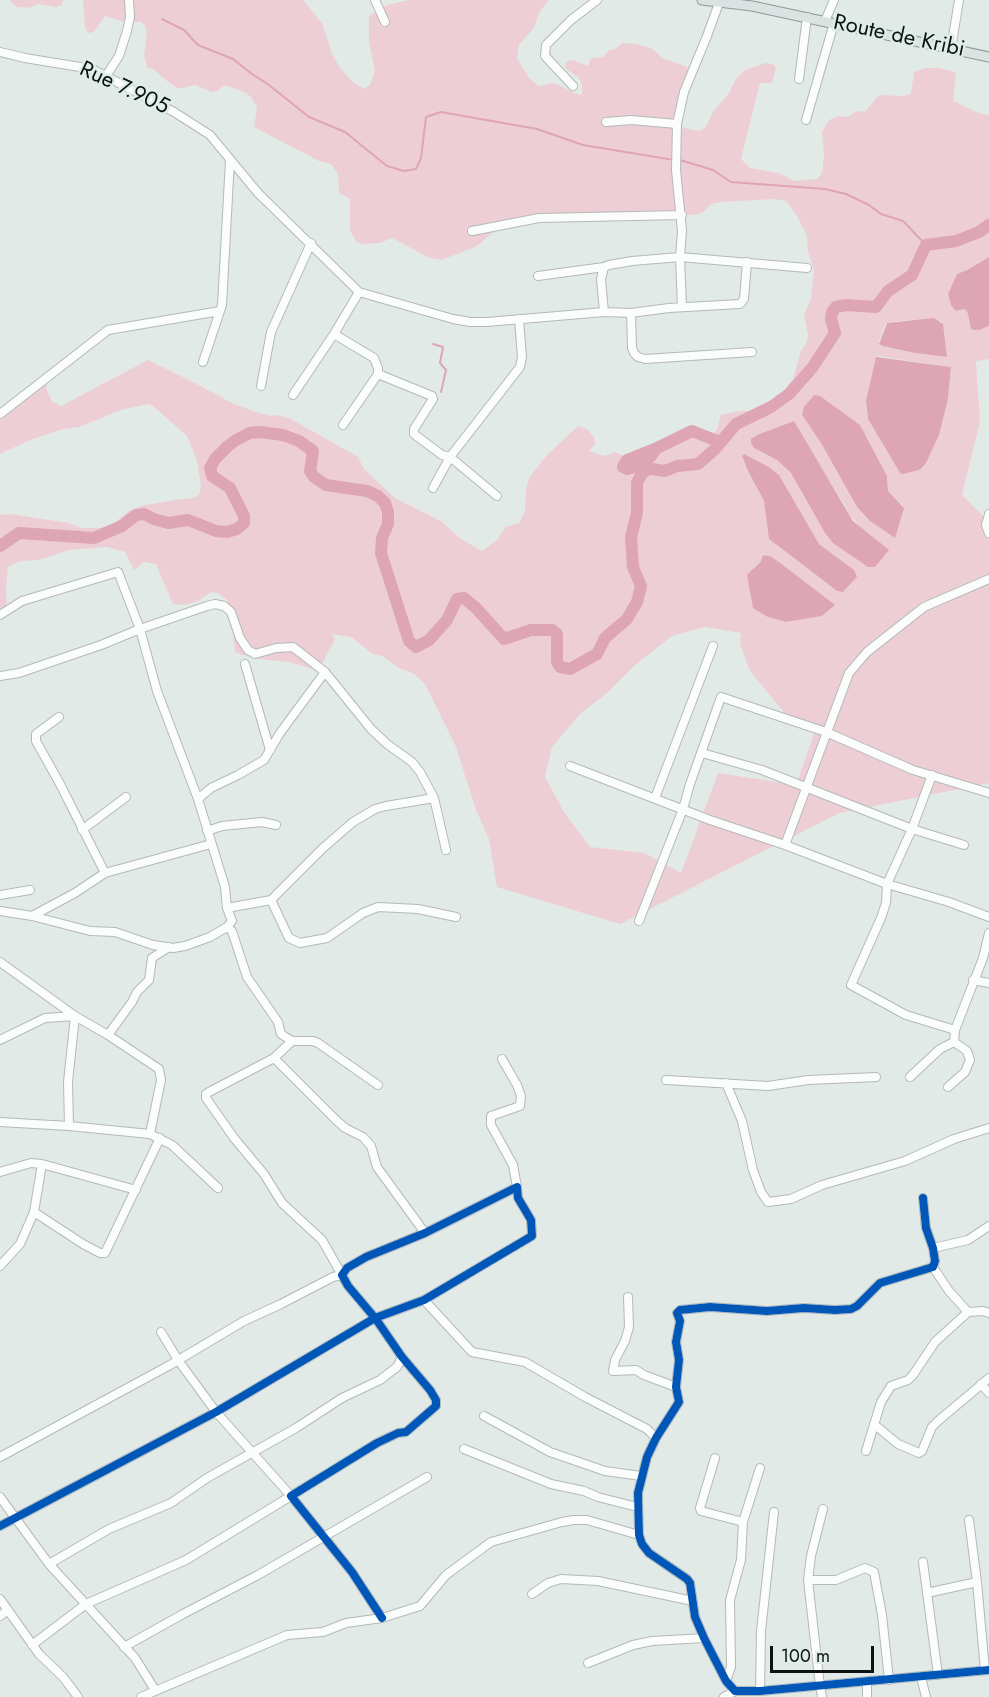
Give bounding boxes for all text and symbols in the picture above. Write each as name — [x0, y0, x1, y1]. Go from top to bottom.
street label: Route de Kribi — [831, 10, 967, 64]
street label: Rue 7.905 — [75, 57, 173, 121]
scale bar — [773, 1634, 876, 1672]
text: 100 m — [781, 1643, 830, 1669]

